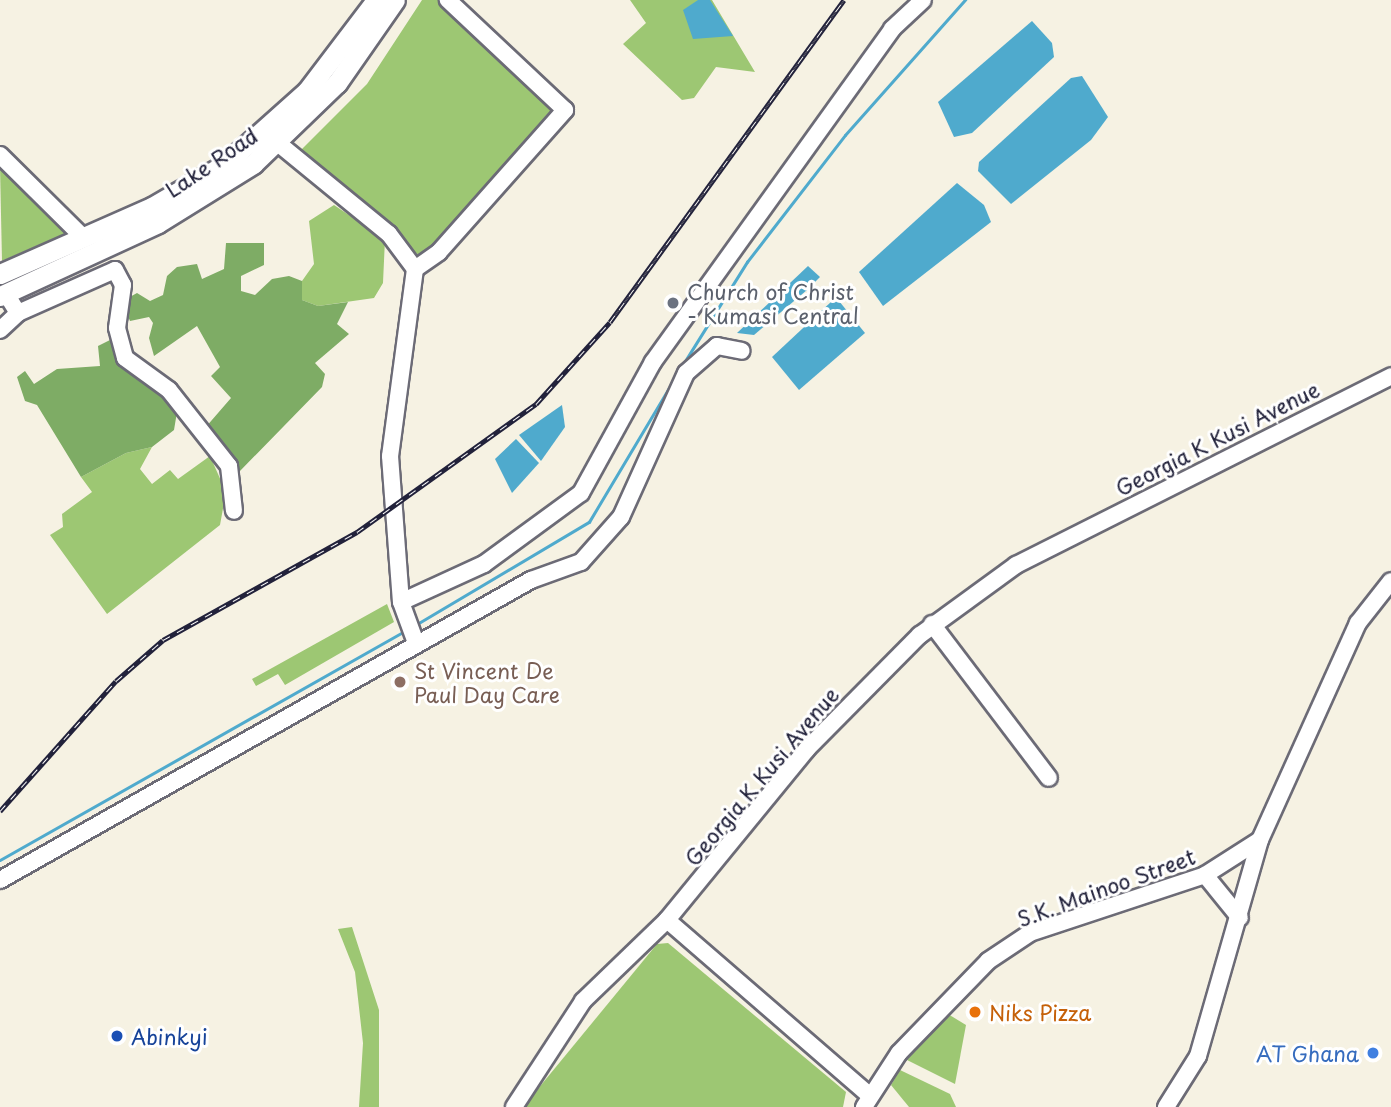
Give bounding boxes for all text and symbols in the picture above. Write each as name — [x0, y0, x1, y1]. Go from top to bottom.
street label: Lake Road — [160, 122, 262, 202]
place label: Church of Christ - Kumasi Central — [687, 278, 860, 328]
marker: Church of Christ - Kumasi Central — [665, 295, 681, 311]
street label: Georgia K Kusi Avenue — [1110, 375, 1324, 501]
place label: St Vincent De Paul Day Care — [414, 657, 561, 707]
marker: St Vincent De Paul Day Care — [392, 674, 408, 690]
street label: Georgia K Kusi Avenue — [678, 681, 844, 871]
street label: S.K. Mainoo Street — [1013, 843, 1199, 931]
place label: Niks Pizza — [989, 999, 1092, 1025]
marker: Niks Pizza — [967, 1004, 983, 1020]
place label: Abinkyi — [131, 1023, 208, 1049]
marker: Abinkyi — [109, 1028, 125, 1044]
place label: AT Ghana — [1256, 1040, 1359, 1066]
marker: AT Ghana — [1365, 1045, 1381, 1061]

